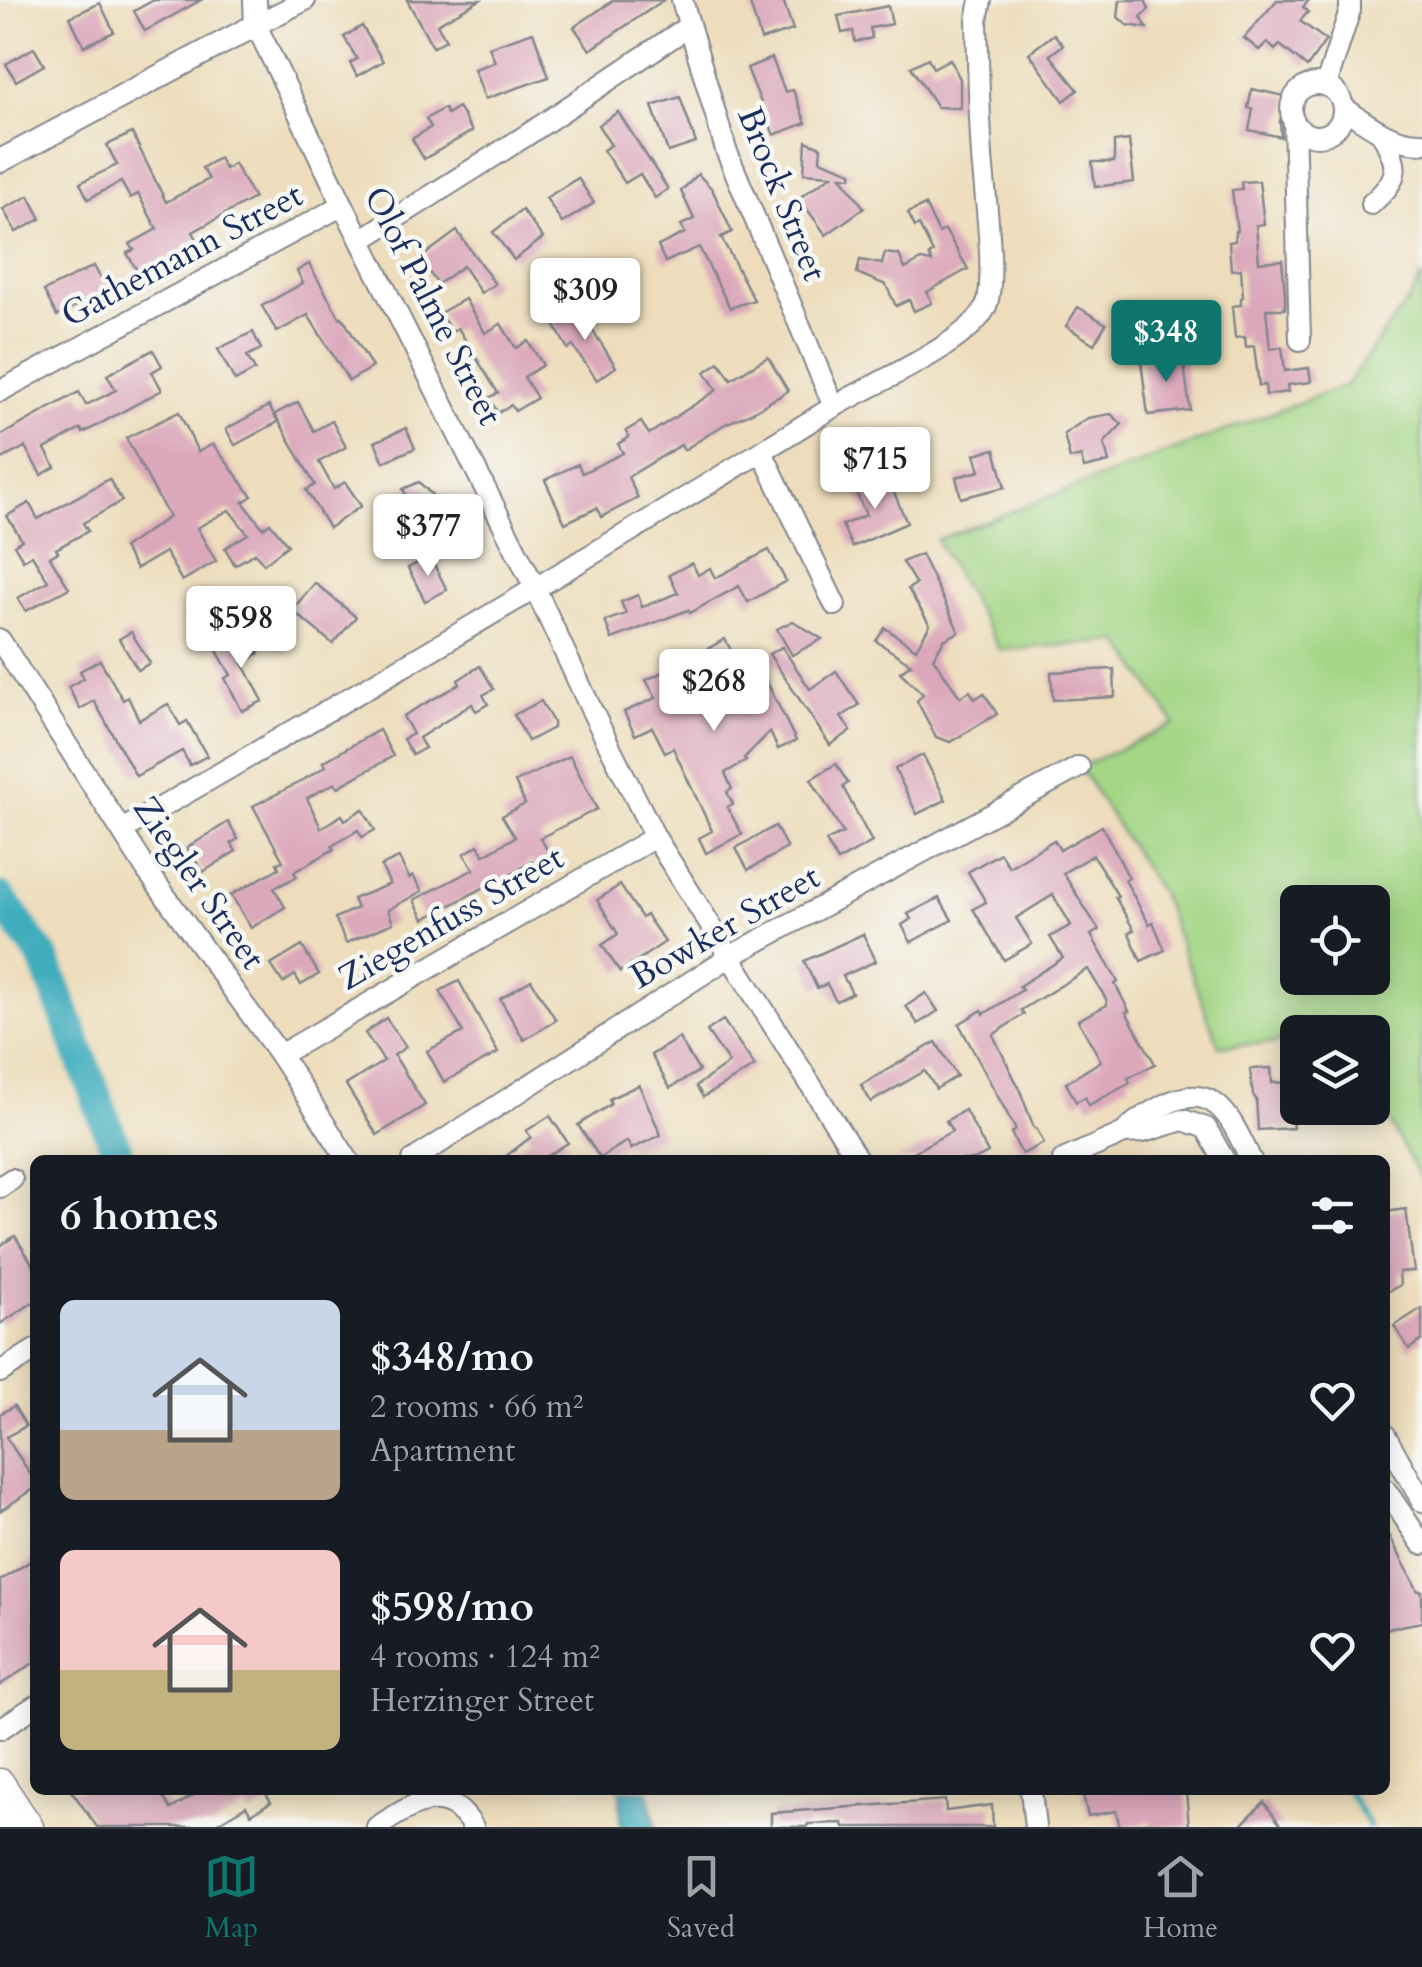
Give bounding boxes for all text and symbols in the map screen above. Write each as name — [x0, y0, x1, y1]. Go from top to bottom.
street label: Brock Street — [725, 100, 839, 288]
street label: Gathemann Street — [53, 171, 311, 339]
street label: Olof Palme Street — [352, 178, 514, 434]
pin: $309 — [526, 258, 644, 343]
text: $309 — [552, 268, 618, 312]
pin: $348 — [1107, 300, 1225, 385]
text: $348 — [1133, 310, 1199, 354]
pin: $715 — [816, 427, 934, 512]
text: $715 — [842, 437, 908, 481]
pin: $377 — [369, 494, 487, 579]
text: $377 — [395, 504, 461, 548]
pin: $598 — [182, 586, 300, 671]
text: $598 — [208, 596, 274, 640]
pin: $268 — [655, 649, 773, 734]
text: $268 — [681, 659, 747, 703]
street label: Ziegler Street — [122, 787, 276, 979]
street label: Ziegenfuss Street — [329, 834, 573, 1002]
street label: Bowker Street — [621, 853, 829, 1001]
map controls — [1280, 885, 1390, 1125]
button: locate — [1280, 885, 1390, 995]
button: layers — [1280, 1015, 1390, 1125]
text: 6 homes — [60, 1187, 218, 1244]
icon: filters — [1305, 1188, 1360, 1243]
text: $348/mo — [370, 1328, 534, 1385]
icon: home — [140, 1340, 260, 1460]
icon: heart — [1305, 1373, 1360, 1428]
text: 2 rooms · 66 m² — [370, 1385, 583, 1429]
text: Apartment — [370, 1429, 515, 1473]
text: $598/mo — [370, 1578, 534, 1635]
icon: home — [140, 1590, 260, 1710]
icon: heart — [1305, 1623, 1360, 1678]
text: 4 rooms · 124 m² — [370, 1635, 600, 1679]
text: Herzinger Street — [370, 1679, 594, 1723]
tab: Map — [204, 1849, 259, 1947]
tab: Saved — [667, 1849, 735, 1947]
tab: Home — [1143, 1849, 1218, 1947]

